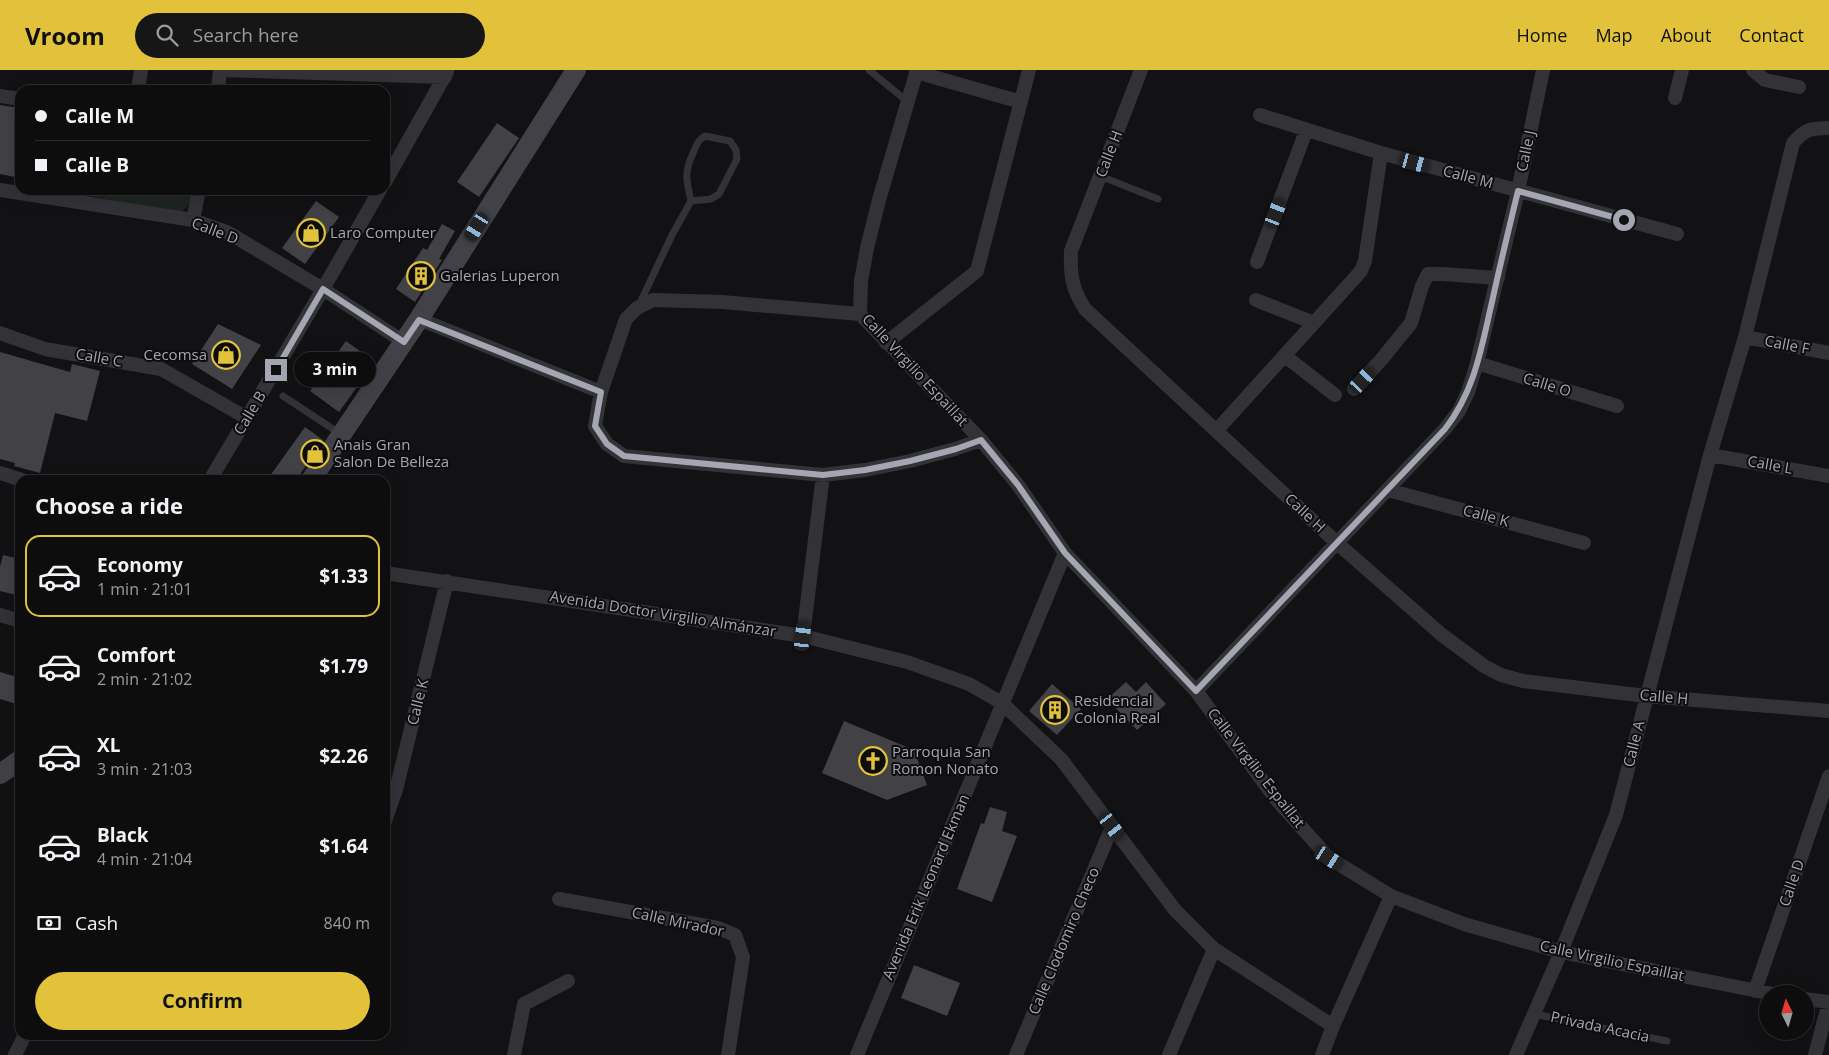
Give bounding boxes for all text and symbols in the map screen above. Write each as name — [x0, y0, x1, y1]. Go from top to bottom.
search box — [135, 13, 485, 58]
text: Vroom — [25, 19, 105, 52]
icon: search — [153, 21, 181, 49]
text: Search here — [193, 22, 299, 48]
text: Home — [1517, 23, 1567, 47]
text: Map — [1595, 23, 1633, 47]
text: About — [1661, 23, 1711, 47]
text: Contact — [1739, 23, 1804, 47]
text: Calle M — [65, 103, 134, 129]
street label: Calle H — [1090, 127, 1126, 180]
street label: Calle J — [1511, 128, 1539, 173]
text: Calle B — [65, 152, 129, 178]
car — [1398, 152, 1431, 174]
street label: Calle M — [1441, 160, 1496, 192]
car — [1263, 196, 1288, 230]
route start — [1613, 209, 1635, 231]
car — [462, 210, 491, 244]
street label: Calle D — [189, 212, 242, 248]
shop icon: Laro Computer — [296, 218, 326, 248]
place label: Laro Computer — [330, 222, 436, 242]
building icon: Galerias Luperon — [406, 261, 436, 291]
place label: Galerias Luperon — [440, 265, 560, 285]
street label: Calle Virgilio Espaillat — [858, 309, 973, 430]
street label: Calle F — [1763, 330, 1812, 358]
shop icon: Cecomsa — [211, 340, 241, 370]
street label: Calle C — [74, 343, 124, 371]
place label: Cecomsa — [144, 344, 207, 364]
callout: 3 min — [294, 352, 376, 388]
text: 3 min — [313, 358, 357, 380]
route end — [265, 359, 287, 381]
car — [1347, 364, 1378, 396]
street label: Calle O — [1521, 367, 1574, 401]
street label: Calle B — [228, 387, 270, 438]
place label: Anais Gran Salon De Belleza — [334, 434, 449, 471]
shop icon: Anais Gran Salon De Belleza — [300, 439, 330, 469]
street label: Calle L — [1746, 450, 1794, 478]
street label: Calle H — [1281, 488, 1330, 536]
text: Choose a ride — [35, 490, 183, 520]
street label: Calle K — [1461, 499, 1512, 531]
text: Economy — [97, 552, 183, 578]
icon: car — [37, 554, 82, 599]
text: $1.33 — [319, 563, 368, 589]
text: 1 min · 21:01 — [97, 578, 192, 600]
street label: Avenida Doctor Virgilio Almánzar — [549, 585, 778, 641]
car — [793, 620, 812, 652]
text: Comfort — [97, 642, 176, 668]
icon: car — [37, 644, 82, 689]
text: $1.79 — [319, 653, 368, 679]
text: 2 min · 21:02 — [97, 668, 192, 690]
street label: Calle K — [402, 676, 433, 727]
street label: Calle H — [1639, 684, 1689, 708]
place label: Residencial Colonia Real — [1074, 690, 1160, 727]
building icon: Residencial Colonia Real — [1040, 695, 1070, 725]
street label: Calle Virgilio Espaillat — [1204, 703, 1310, 831]
street label: Calle A — [1618, 718, 1649, 769]
text: XL — [97, 732, 120, 758]
icon: car — [37, 734, 82, 779]
place label: Parroquia San Romon Nonato — [892, 741, 999, 778]
text: $2.26 — [319, 743, 368, 769]
church icon: Parroquia San Romon Nonato — [858, 746, 888, 776]
text: 3 min · 21:03 — [97, 758, 192, 780]
street label: Avenida Erik Leonard Ekman — [877, 791, 973, 982]
car — [1096, 810, 1127, 842]
text: Black — [97, 822, 149, 848]
icon: car — [37, 824, 82, 869]
text: $1.64 — [319, 833, 368, 859]
car — [1312, 844, 1345, 872]
text: 4 min · 21:04 — [97, 848, 192, 870]
street label: Calle D — [1774, 856, 1808, 909]
street label: Calle Clodomiro Checo — [1023, 864, 1103, 1017]
street label: Calle Mirador — [630, 901, 726, 941]
icon: cash — [35, 909, 63, 937]
text: Cash — [75, 910, 118, 936]
text: 840 m — [324, 912, 370, 934]
street label: Calle Virgilio Espaillat — [1538, 935, 1686, 985]
button: Confirm — [35, 972, 370, 1030]
north arrow — [1759, 985, 1814, 1040]
map controls — [1759, 985, 1814, 1040]
street label: Privada Acacia — [1549, 1006, 1651, 1046]

